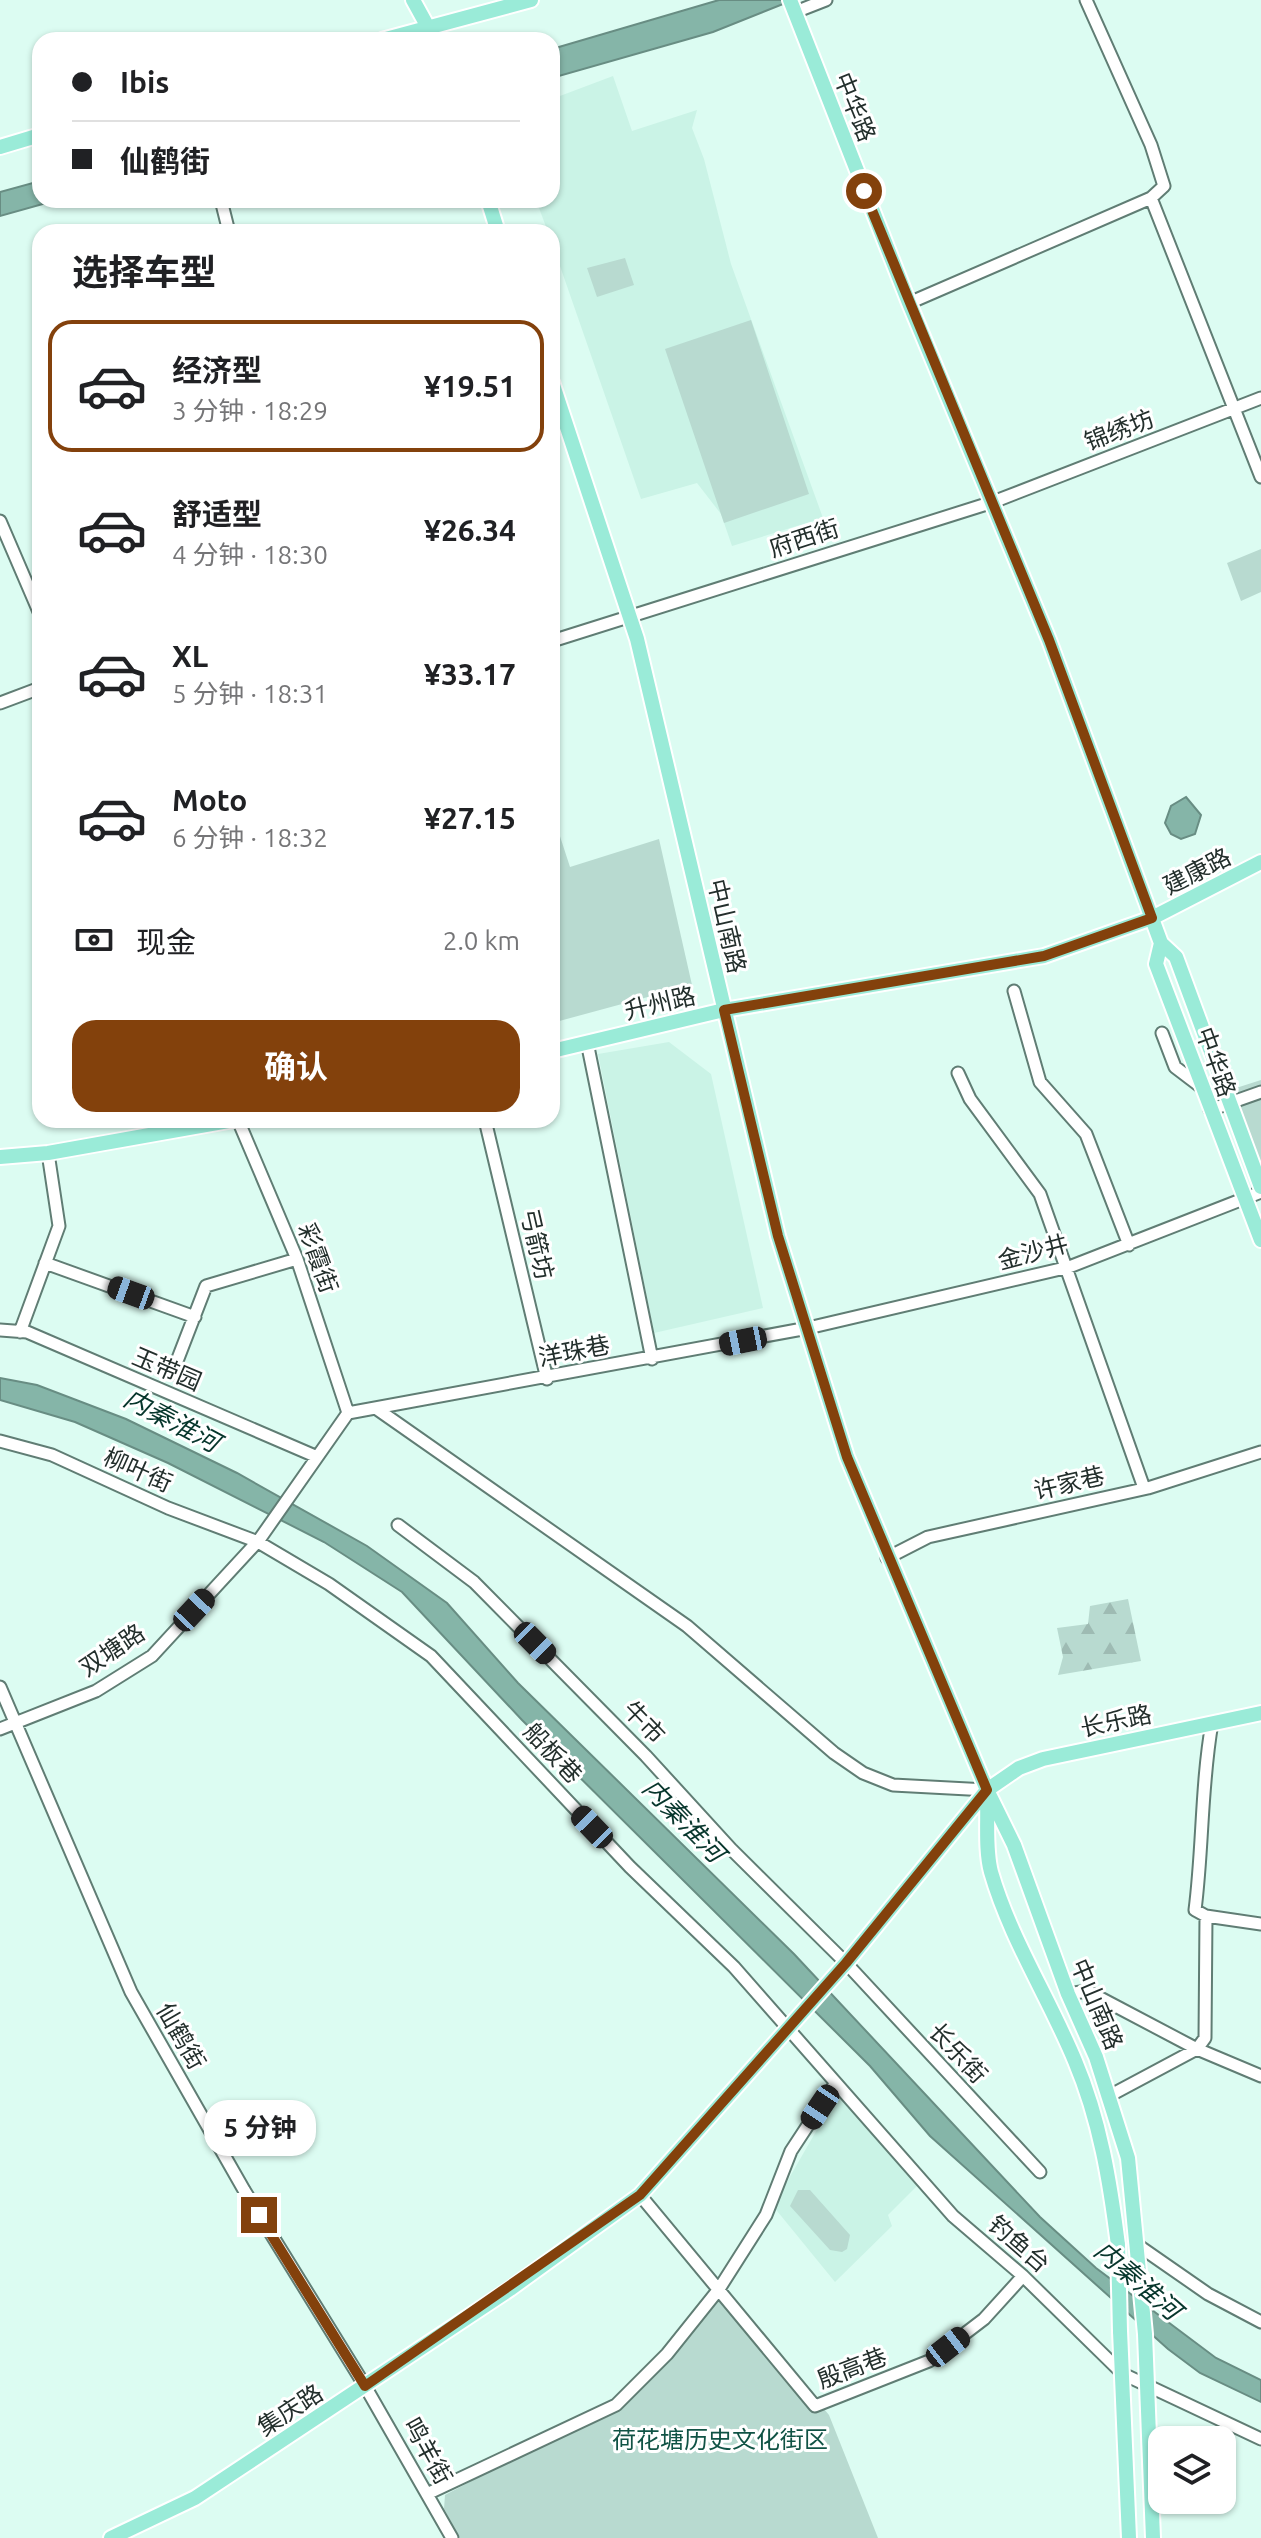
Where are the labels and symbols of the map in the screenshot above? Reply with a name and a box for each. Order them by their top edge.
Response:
street label: 中华路 [829,69,881,145]
route start [846,173,882,209]
street label: 锦绣坊 [1081,404,1157,456]
street label: 府西街 [766,514,842,562]
street label: 建康路 [1159,843,1235,899]
street label: 中山南路 [703,876,751,976]
street label: 升州路 [622,982,698,1024]
street label: 中华路 [1191,1024,1241,1100]
street label: 弓箭坊 [516,1206,558,1282]
street label: 彩霞街 [293,1220,343,1296]
street label: 金沙井 [995,1230,1071,1274]
car [104,1274,158,1312]
car [717,1325,769,1357]
street label: 洋珠巷 [536,1331,612,1371]
street label: 玉带园 [129,1343,205,1395]
water label: 内秦淮河 [119,1383,229,1460]
street label: 柳叶街 [100,1443,176,1497]
street label: 许家巷 [1031,1462,1107,1504]
car [169,1584,219,1636]
car [510,1618,560,1668]
street label: 双塘路 [75,1619,149,1681]
street label: 牛市 [618,1695,670,1749]
street label: 长乐路 [1078,1700,1154,1742]
street label: 船板巷 [519,1717,587,1789]
water label: 内秦淮河 [637,1773,734,1871]
car [567,1801,617,1853]
street label: 中山南路 [1066,1955,1128,2053]
street label: 仙鹤街 [151,1998,211,2074]
street label: 长乐街 [924,2017,992,2089]
car [797,2080,843,2134]
callout: 5 分钟 [203,2099,315,2155]
route end [241,2197,277,2233]
street label: 钓鱼台 [983,2210,1055,2278]
water label: 内秦淮河 [1089,2235,1191,2328]
car [922,2323,974,2371]
street label: 殷高巷 [814,2342,890,2394]
street label: 集庆路 [252,2379,328,2441]
street label: 鸣羊街 [399,2413,457,2489]
park label: 荷花塘历史文化街区 [612,2426,828,2453]

